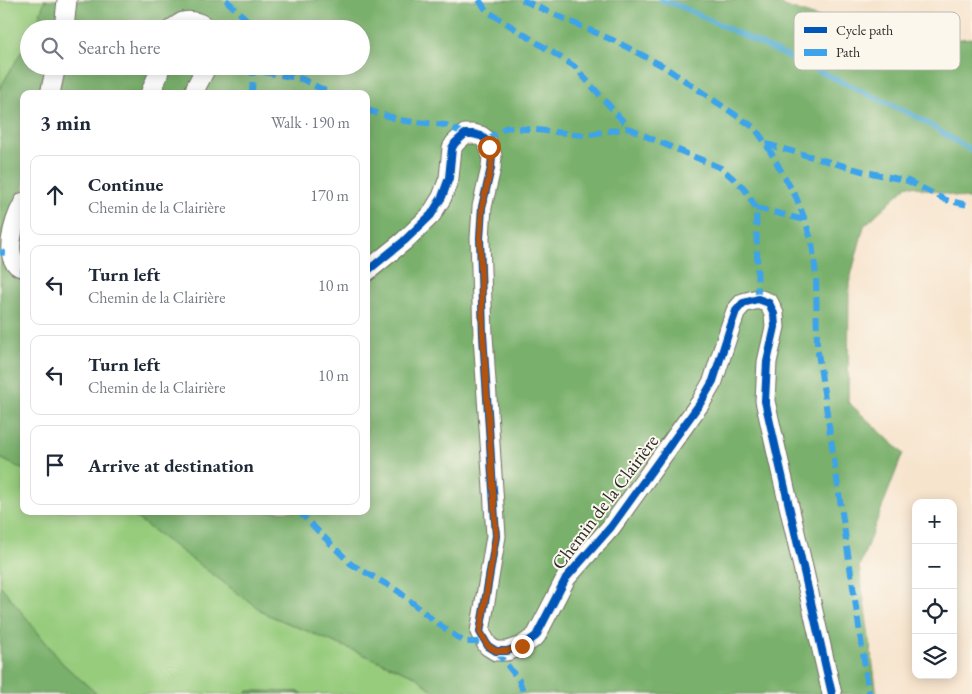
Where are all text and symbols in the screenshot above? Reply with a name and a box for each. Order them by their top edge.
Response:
legend [794,12,960,70]
search box [20,20,370,75]
text: Cycle path [836,21,893,39]
icon: search [38,34,66,62]
text: Search here [78,35,160,60]
text: Path [836,43,860,61]
text: 3 min [40,109,91,136]
text: Walk · 190 m [271,112,350,133]
route start [478,136,501,159]
text: Continue [88,172,163,197]
icon: ahead [41,181,69,209]
text: 170 m [310,185,349,206]
text: Chemin de la Clairière [88,197,225,218]
text: Turn left [88,262,160,287]
icon: left [41,271,69,299]
text: 10 m [318,275,349,296]
text: Chemin de la Clairière [88,287,225,308]
text: Turn left [88,352,160,377]
icon: left [41,361,69,389]
text: 10 m [318,365,349,386]
text: Chemin de la Clairière [88,377,225,398]
street label: Chemin de la Clairière [546,429,664,575]
icon: arrive [41,451,69,479]
text: Arrive at destination [88,453,254,478]
map controls [912,499,957,679]
button: + [912,499,957,544]
button: − [912,544,957,589]
button: locate [912,589,957,634]
button: layers [912,634,957,679]
route end [511,635,534,658]

